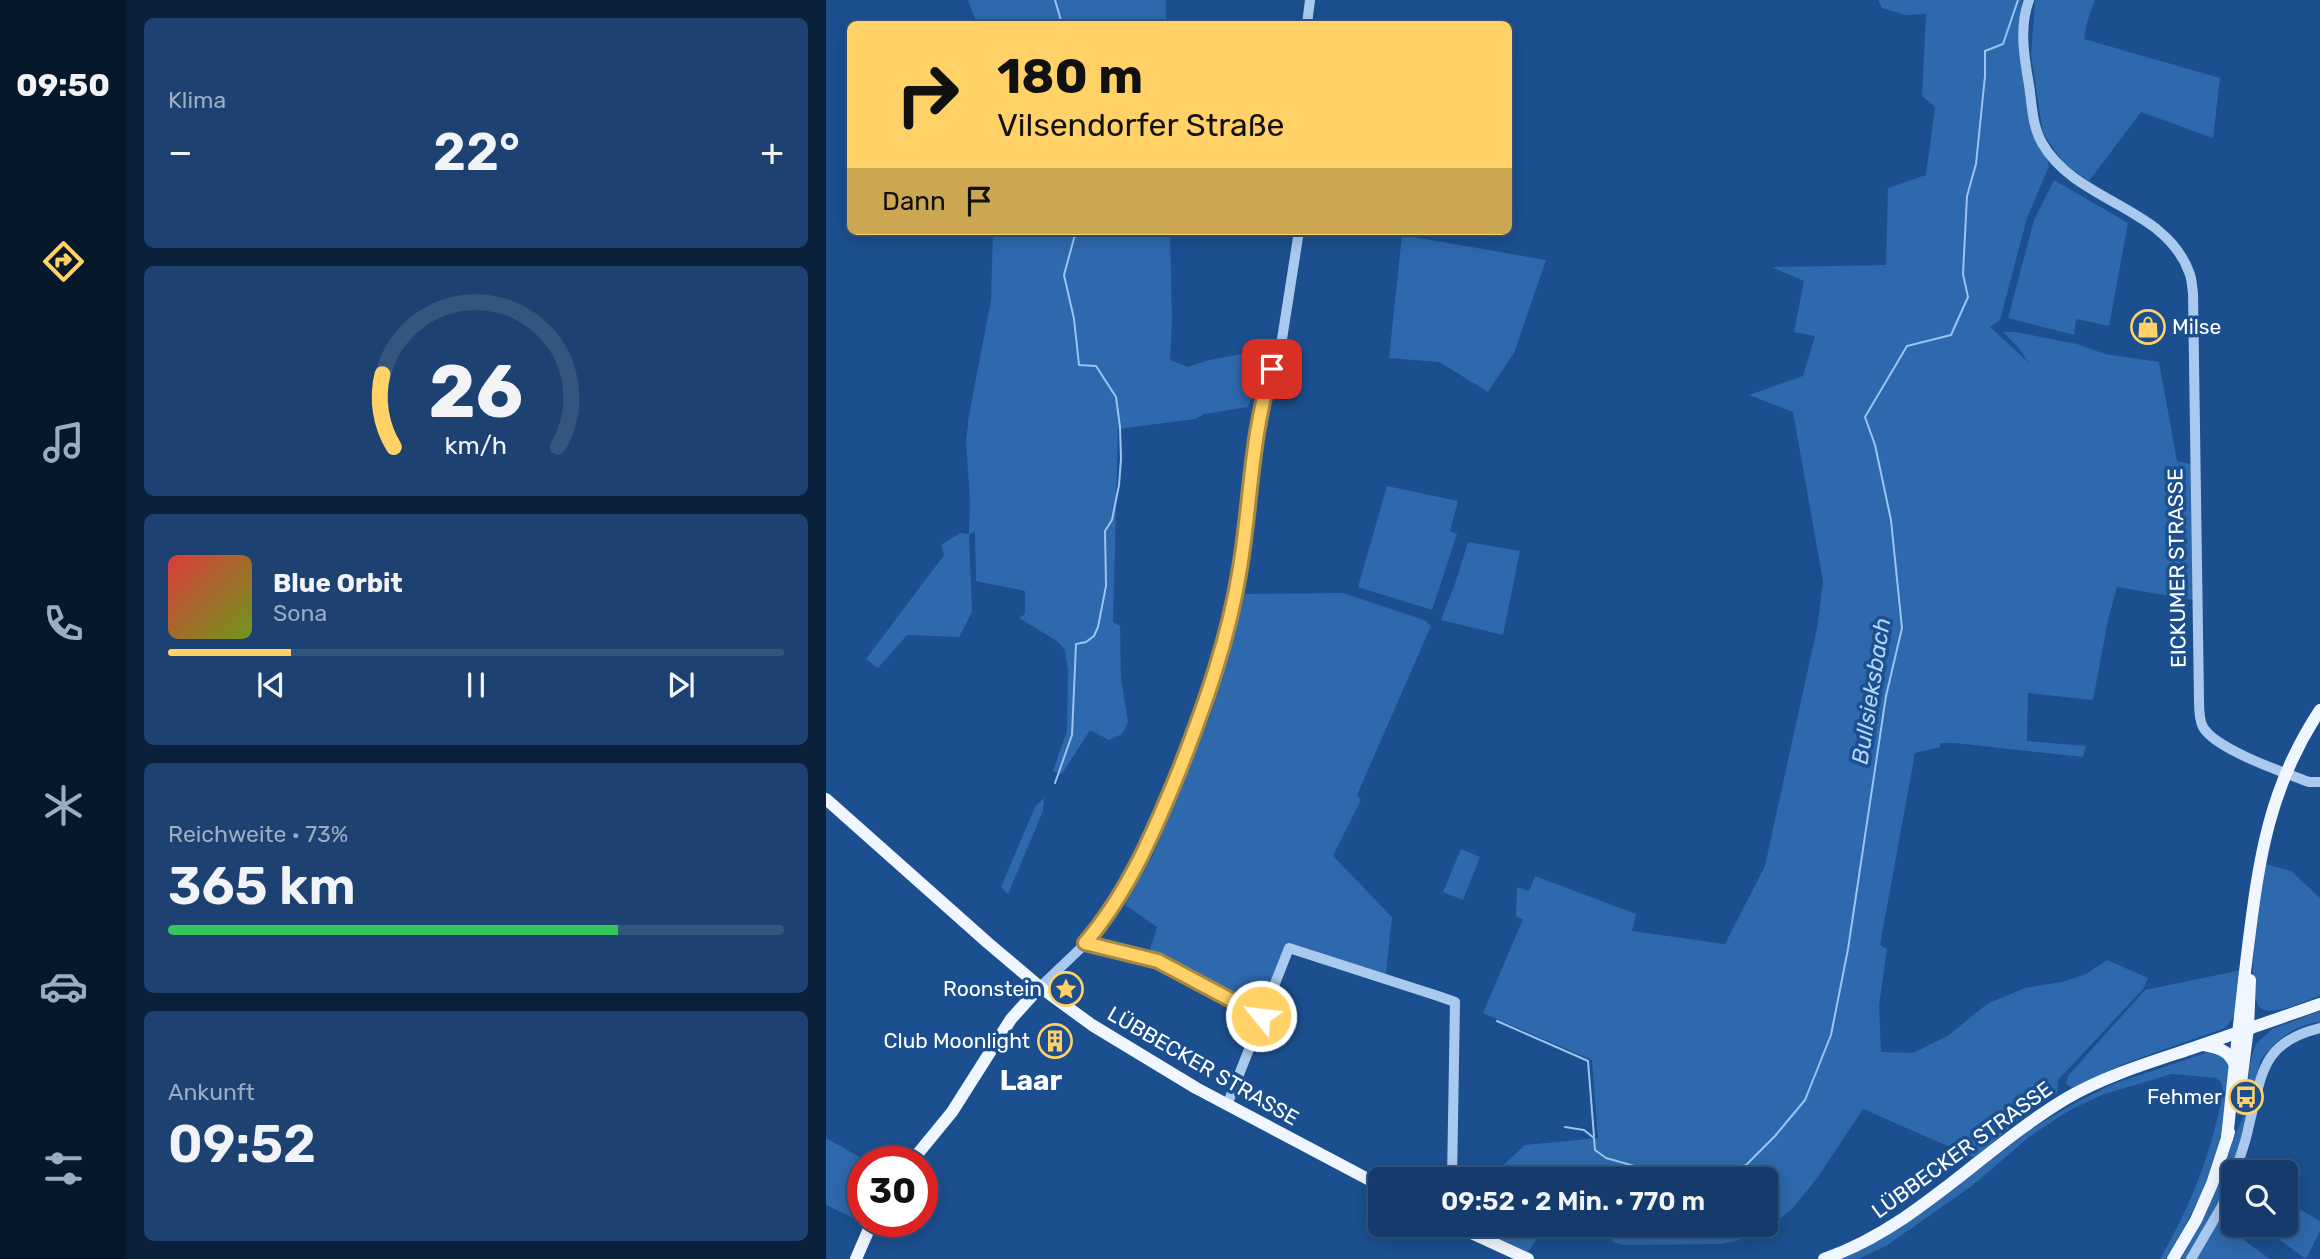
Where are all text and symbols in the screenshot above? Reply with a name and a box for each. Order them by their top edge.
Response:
text: 180 m [997,47,1143,105]
icon: right [882,49,973,140]
text: 09:50 [16,66,110,104]
text: Klima [168,86,226,114]
text: Vilsendorfer Straße [997,106,1285,144]
text: 22° [433,121,520,183]
text: − [168,129,193,175]
text: + [760,129,784,175]
icon: arrive [960,182,998,220]
text: Dann [882,186,946,217]
icon: directions [39,237,88,286]
shop icon: Milse [2129,308,2167,346]
place label: Milse [2172,314,2221,339]
pin [1242,339,1302,399]
text: 26 [429,350,523,436]
icon: arrive [1253,350,1291,388]
icon: music [39,418,88,467]
text: km/h [445,431,507,460]
street label: EICKUMER STRASSE [2162,468,2191,668]
text: Blue Orbit [273,568,403,599]
icon: phone [39,599,88,648]
text: Sona [273,599,327,627]
water label: Bullsieksbach [1846,616,1896,766]
icon: previous [252,666,290,704]
icon: pause [457,666,495,704]
icon: next [662,666,700,704]
icon: climate [39,781,88,830]
text: Reichweite · 73% [168,820,348,848]
text: 365 km [168,855,356,917]
icon: car [39,962,88,1011]
place icon: Roonstein [1047,970,1085,1008]
place label: Roonstein [943,976,1042,1001]
position arrow [1224,979,1298,1053]
street label: LÜBBECKER STRASSE [1103,1001,1303,1131]
building icon: Club Moonlight [1036,1022,1074,1060]
place label: Club Moonlight [884,1028,1030,1053]
district label: Laar [1000,1064,1063,1097]
street label: LÜBBECKER STRASSE [1867,1076,2057,1223]
text: Ankunft [168,1078,255,1106]
bus stop icon: Fehmer [2227,1078,2265,1116]
place label: Fehmer [2147,1084,2222,1109]
text: 09:52 [168,1113,316,1175]
icon: filters [39,1144,88,1193]
speed limit sign: 30 [847,1146,938,1237]
map controls [2221,1160,2298,1237]
button: search [2221,1160,2298,1237]
text: 09:52 · 2 Min. · 770 m [1441,1186,1705,1217]

